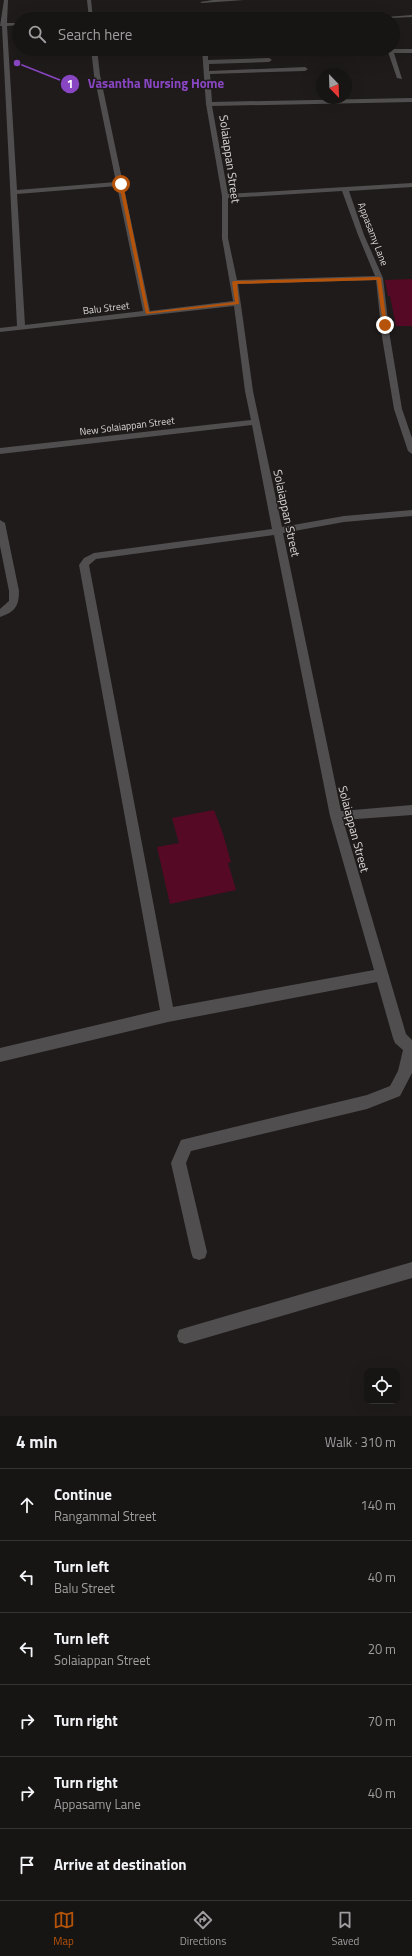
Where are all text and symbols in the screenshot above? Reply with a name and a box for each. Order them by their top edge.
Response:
search box [12,12,400,56]
icon: search [26,23,48,45]
text: Search here [58,23,132,46]
north arrow [316,68,352,104]
callout: Vasantha Nursing Home [60,71,232,96]
text: Vasantha Nursing Home [88,73,224,93]
text: 1 [67,74,73,93]
street label: Solaiappan Street [214,114,246,205]
route start [112,175,130,193]
street label: Appasamy Lane [354,200,392,268]
street label: Balu Street [82,298,131,318]
route end [376,316,394,334]
street label: New Solaiappan Street [79,413,176,439]
street label: Solaiappan Street [268,468,306,559]
street label: Solaiappan Street [333,784,375,875]
map controls [364,1368,400,1404]
button: locate [364,1368,400,1404]
text: 4 min [16,1429,57,1455]
text: Walk · 310 m [325,1432,396,1452]
text: Continue [54,1483,112,1506]
icon: ahead [16,1494,38,1516]
text: 140 m [360,1495,396,1515]
text: Rangammal Street [54,1506,156,1526]
text: Turn left [54,1555,109,1578]
icon: left [16,1566,38,1588]
text: 40 m [368,1567,396,1587]
text: Balu Street [54,1578,115,1598]
text: Turn left [54,1627,109,1650]
icon: left [16,1638,38,1660]
text: 20 m [368,1639,396,1659]
text: Solaiappan Street [54,1650,150,1670]
text: Turn right [54,1709,118,1732]
icon: right [16,1710,38,1732]
text: 70 m [368,1711,396,1731]
text: Turn right [54,1771,118,1794]
icon: right [16,1782,38,1804]
text: 40 m [368,1783,396,1803]
text: Appasamy Lane [54,1794,141,1814]
text: Arrive at destination [54,1853,187,1876]
icon: arrive [16,1854,38,1876]
tab: Map [53,1909,75,1949]
tab: Directions [180,1909,226,1949]
tab: Saved [331,1909,359,1949]

